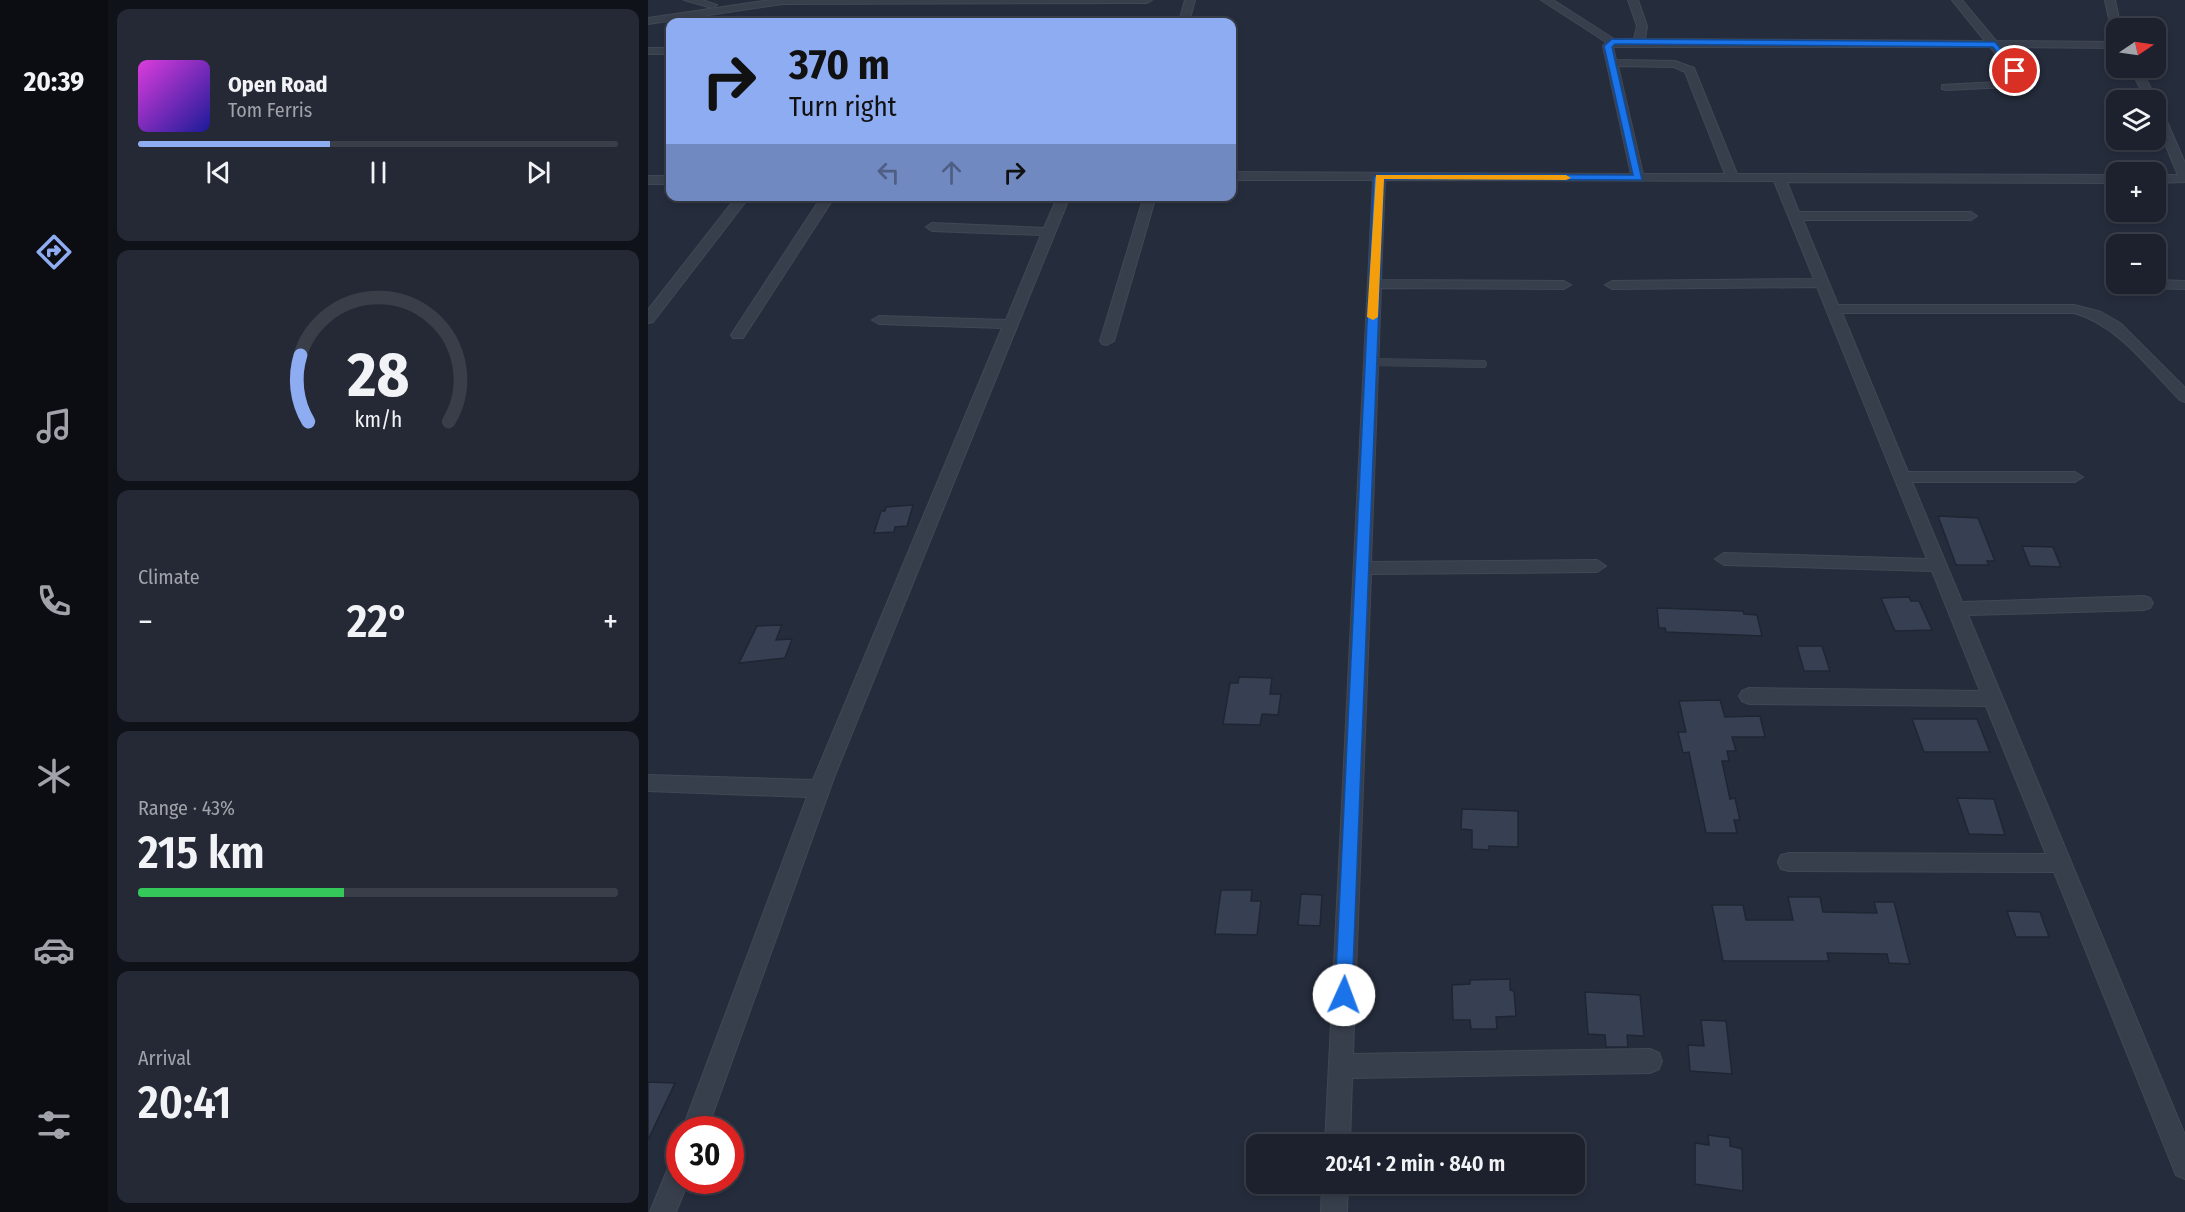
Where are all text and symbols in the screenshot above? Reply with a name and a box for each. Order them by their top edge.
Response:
north arrow [2106,18,2166,78]
map controls [2106,18,2166,294]
text: 370 m [789,40,890,90]
icon: right [690,42,768,120]
pin [1989,45,2040,96]
icon: arrive [1998,54,2031,87]
text: 20:39 [24,66,84,98]
text: Open Road [228,71,328,98]
button: layers [2106,90,2166,150]
text: Turn right [789,91,897,123]
text: Tom Ferris [228,98,312,122]
icon: previous [202,156,235,189]
icon: pause [362,156,395,189]
icon: next [522,156,555,189]
icon: left [872,156,905,189]
icon: ahead [935,156,968,189]
icon: right [998,156,1031,189]
button: + [2106,162,2166,222]
icon: directions [33,231,75,273]
button: − [2106,234,2166,294]
text: 28 [346,339,409,414]
icon: music [33,405,75,447]
text: km/h [354,408,402,434]
text: Climate [138,565,200,589]
icon: phone [33,580,75,622]
text: 22° [347,595,409,649]
text: − [138,602,153,642]
text: + [603,602,618,642]
icon: climate [33,755,75,797]
text: Range · 43% [138,796,235,820]
text: 215 km [138,826,265,880]
icon: car [33,929,75,971]
position arrow [1312,963,1376,1027]
text: Arrival [138,1046,191,1070]
text: 20:41 [138,1076,232,1130]
icon: filters [33,1104,75,1146]
speed limit sign: 30 [666,1116,744,1194]
text: 20:41 · 2 min · 840 m [1326,1150,1505,1177]

